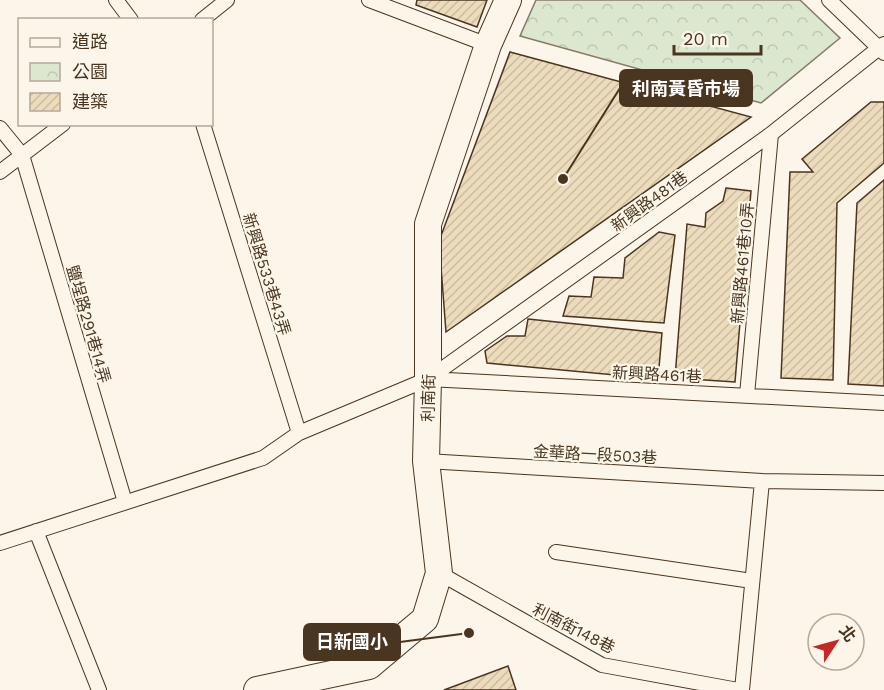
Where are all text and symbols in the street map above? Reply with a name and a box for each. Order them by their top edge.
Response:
legend [18,18,213,126]
scale bar [674,18,761,56]
text: 20 m [683,28,728,49]
text: 道路 [72,31,108,52]
text: 公園 [72,61,108,82]
callout: 利南黃昏市場 [620,70,752,106]
text: 利南黃昏市場 [632,78,740,99]
text: 建築 [72,91,108,112]
street label: 新興路481巷 [607,167,691,236]
street label: 新興路461巷10弄 [728,201,757,325]
street label: 新興路533巷43弄 [239,211,294,338]
street label: 鹽埕路291巷14弄 [63,263,114,385]
street label: 新興路461巷 [612,363,702,386]
street label: 利南街 [419,374,438,422]
street label: 金華路一段503巷 [532,442,658,467]
street label: 利南街148巷 [529,600,618,657]
north arrow [806,612,866,672]
text: 北 [835,621,860,646]
callout: 日新國小 [304,624,400,660]
text: 日新國小 [316,631,388,652]

